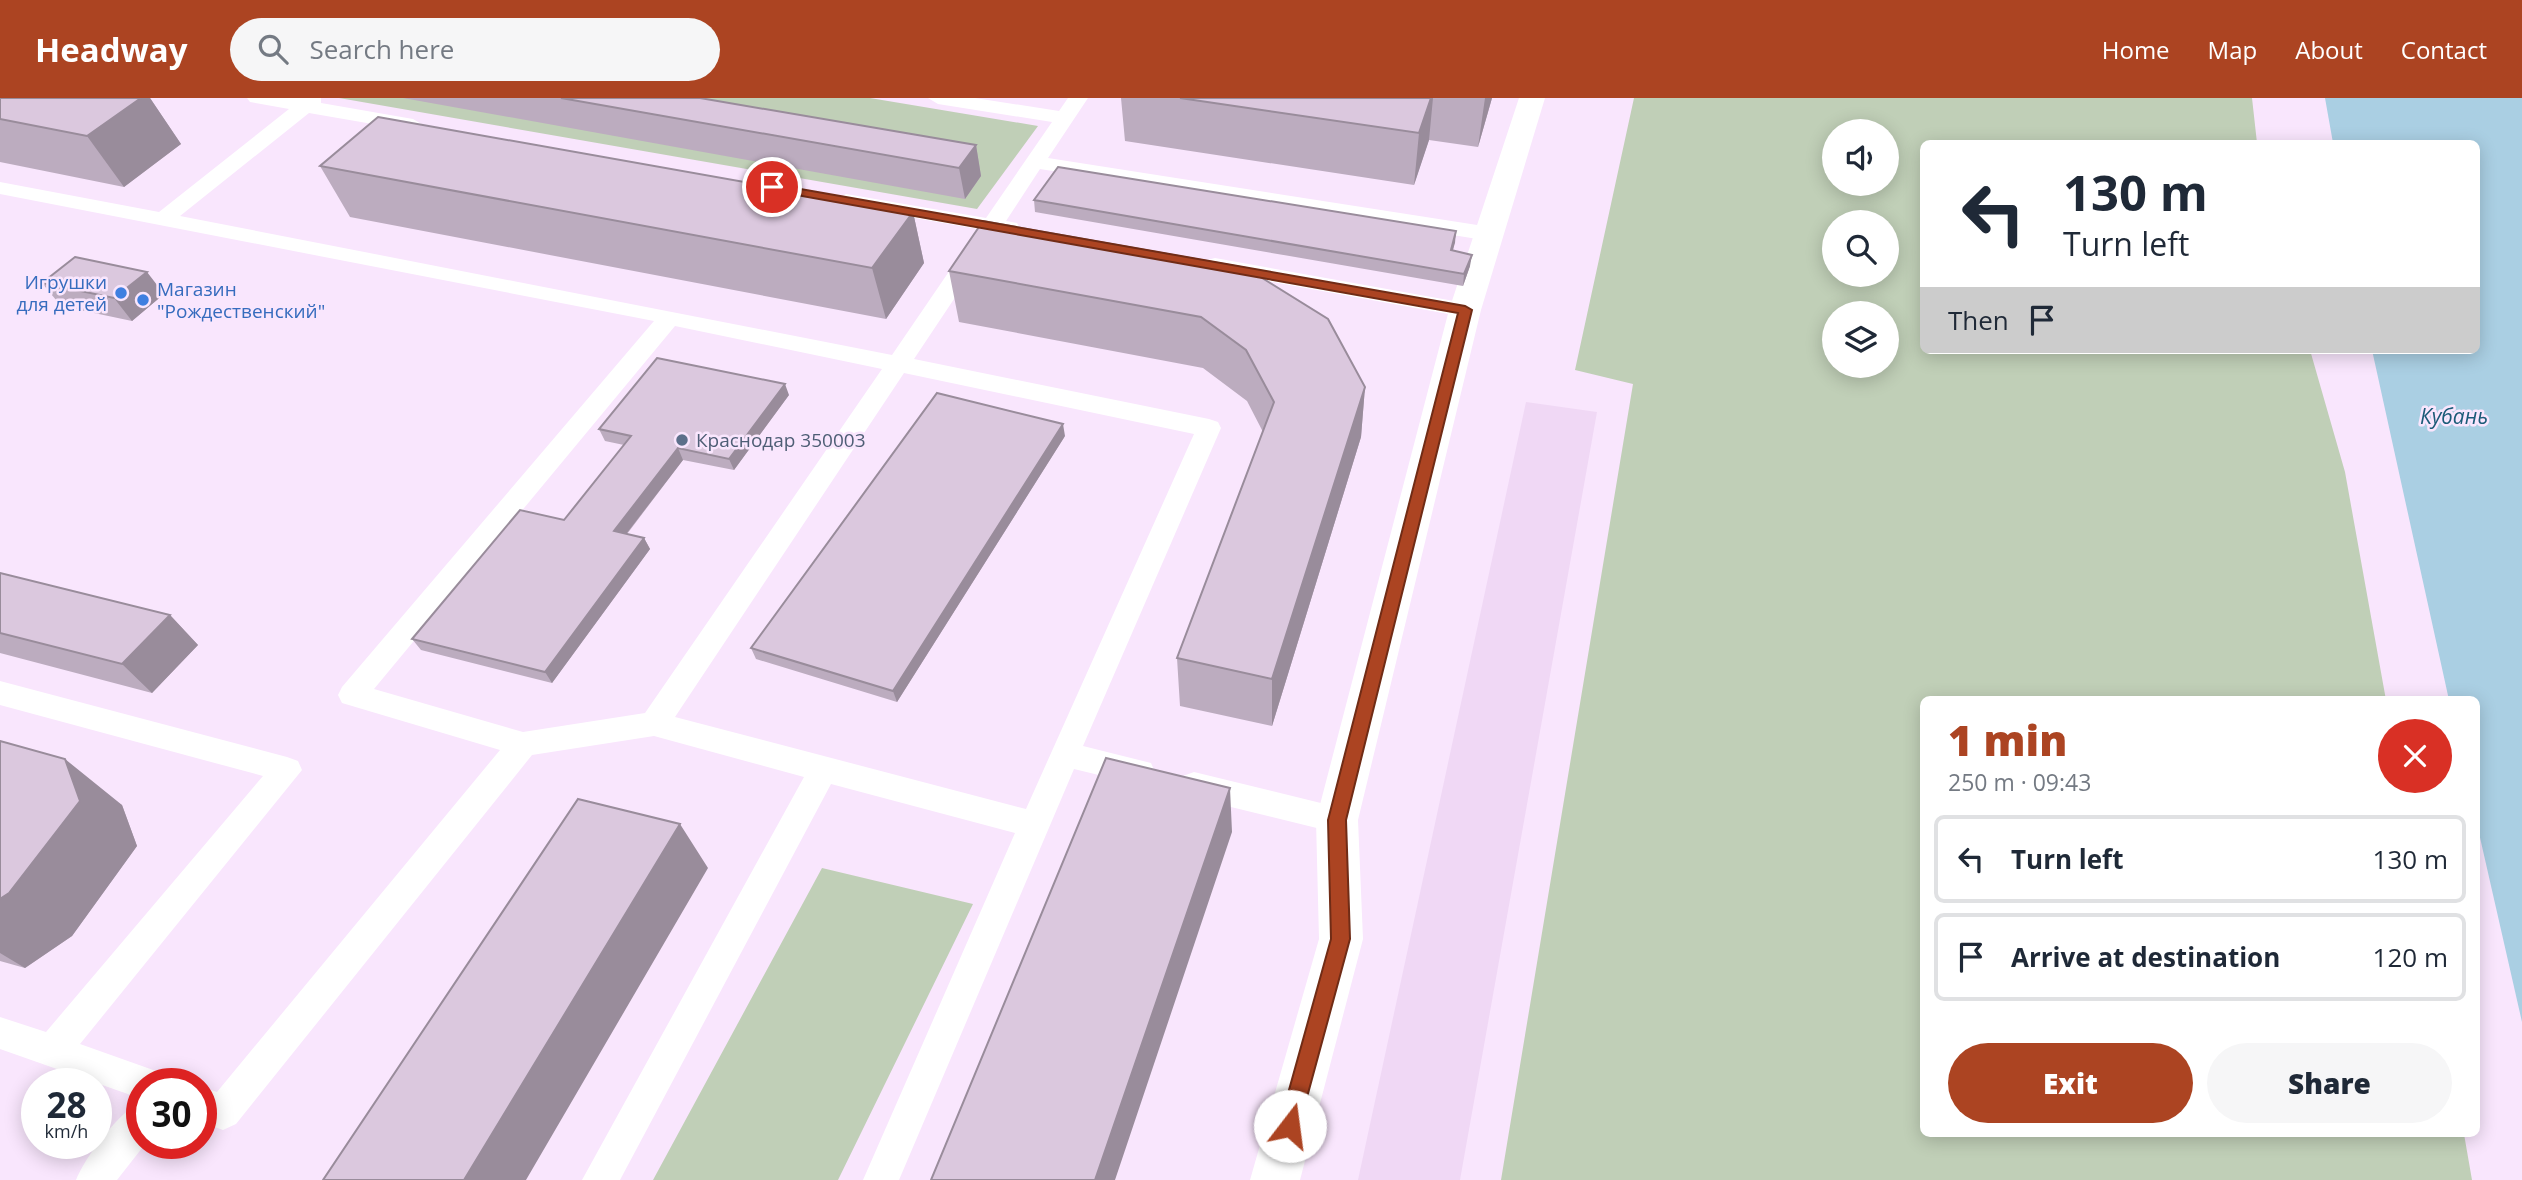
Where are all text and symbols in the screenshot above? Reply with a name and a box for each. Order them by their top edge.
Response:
search box [230,18,720,81]
text: Headway [35,27,188,72]
icon: search [254,30,292,68]
text: Search here [310,31,454,67]
text: Home [2102,33,2170,66]
text: Map [2208,33,2257,66]
text: About [2295,33,2363,66]
text: Contact [2401,33,2487,66]
map controls [1822,119,1899,378]
button: sound [1822,119,1899,196]
pin [742,157,802,217]
text: 130 m [2063,159,2208,225]
icon: arrive [753,168,791,206]
icon: left [1948,168,2039,259]
button: search [1822,210,1899,287]
text: Turn left [2063,222,2189,265]
place label: Игрушки для детей [16,269,107,317]
place label: Магазин "Рождественский" [157,276,325,324]
marker: Игрушки для детей [113,285,129,301]
marker: Магазин "Рождественский" [135,292,151,308]
button: layers [1822,301,1899,378]
icon: arrive [2023,301,2061,339]
text: Then [1948,302,2009,338]
water label: Кубань [2420,402,2488,430]
place label: Краснодар 350003 [696,427,866,453]
marker: Краснодар 350003 [674,432,690,448]
text: 1 min [1948,711,2067,768]
button: close [2378,719,2452,793]
text: 250 m · 09:43 [1948,766,2091,798]
icon: left [1952,840,1990,878]
text: Turn left [2011,841,2123,877]
text: 130 m [2373,841,2448,877]
icon: arrive [1952,938,1990,976]
text: Arrive at destination [2011,939,2280,975]
text: 120 m [2373,939,2448,975]
button: Exit [1948,1043,2193,1123]
button: Share [2207,1043,2452,1123]
speed limit sign: 30 [126,1068,217,1159]
text: 28 [46,1081,87,1128]
position arrow [1253,1089,1327,1163]
text: km/h [45,1119,88,1143]

